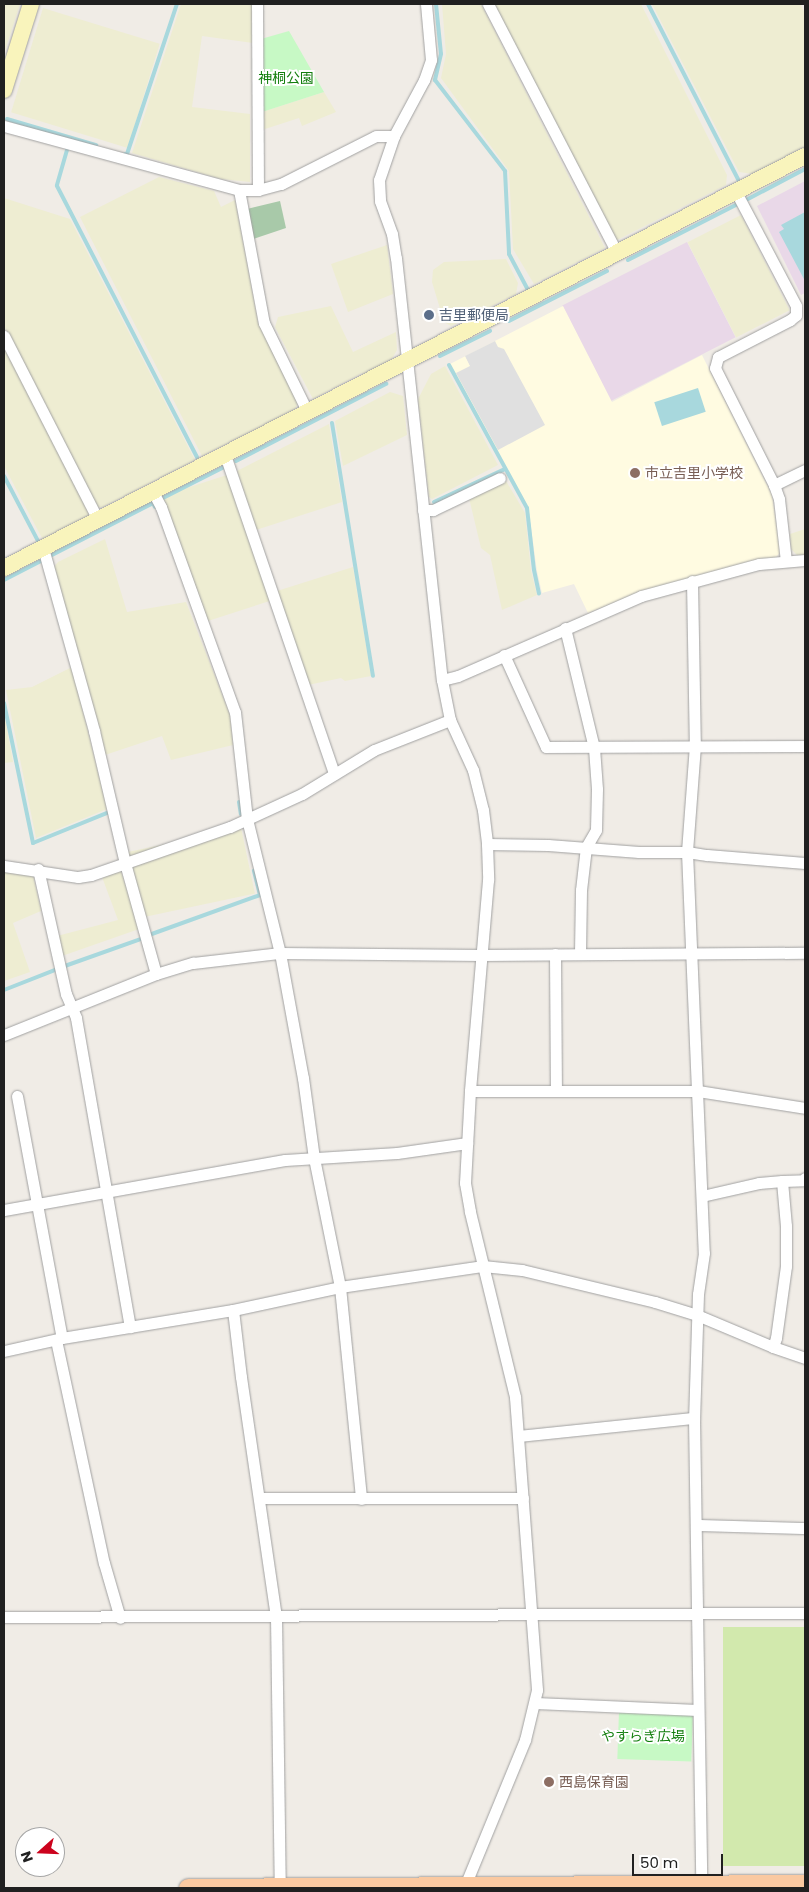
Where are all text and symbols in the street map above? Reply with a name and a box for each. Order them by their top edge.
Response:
park label: 神桐公園 [258,70,314,86]
place label: 吉里郵便局 [439,307,509,323]
marker: 吉里郵便局 [423,309,435,321]
place label: 市立吉里小学校 [645,465,743,481]
marker: 市立吉里小学校 [629,467,641,479]
park label: やすらぎ広場 [601,1728,685,1744]
place label: 西島保育園 [559,1774,629,1790]
marker: 西島保育園 [543,1776,555,1788]
north arrow [15,1827,65,1877]
scale bar [634,1844,725,1876]
text: N [16,1848,38,1865]
text: 50 m [640,1852,678,1873]

